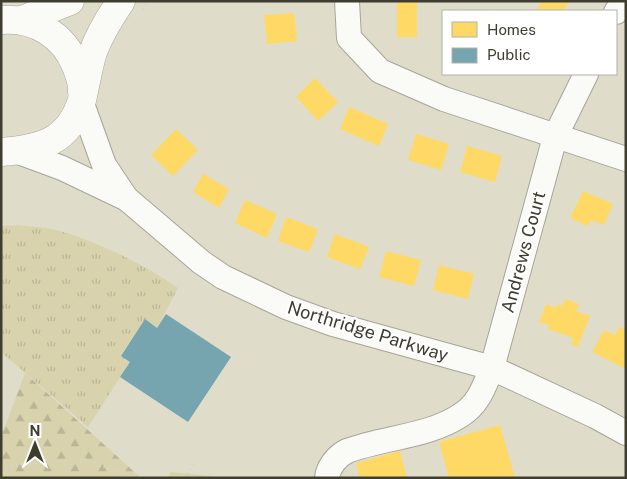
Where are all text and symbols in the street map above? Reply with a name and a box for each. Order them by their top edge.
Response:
legend [442,10,617,75]
text: Homes [487,21,536,38]
text: Public [487,46,531,63]
street label: Andrews Court [497,189,549,315]
street label: Northridge Parkway [285,297,451,366]
north arrow [10,419,60,469]
text: N [30,423,40,439]

